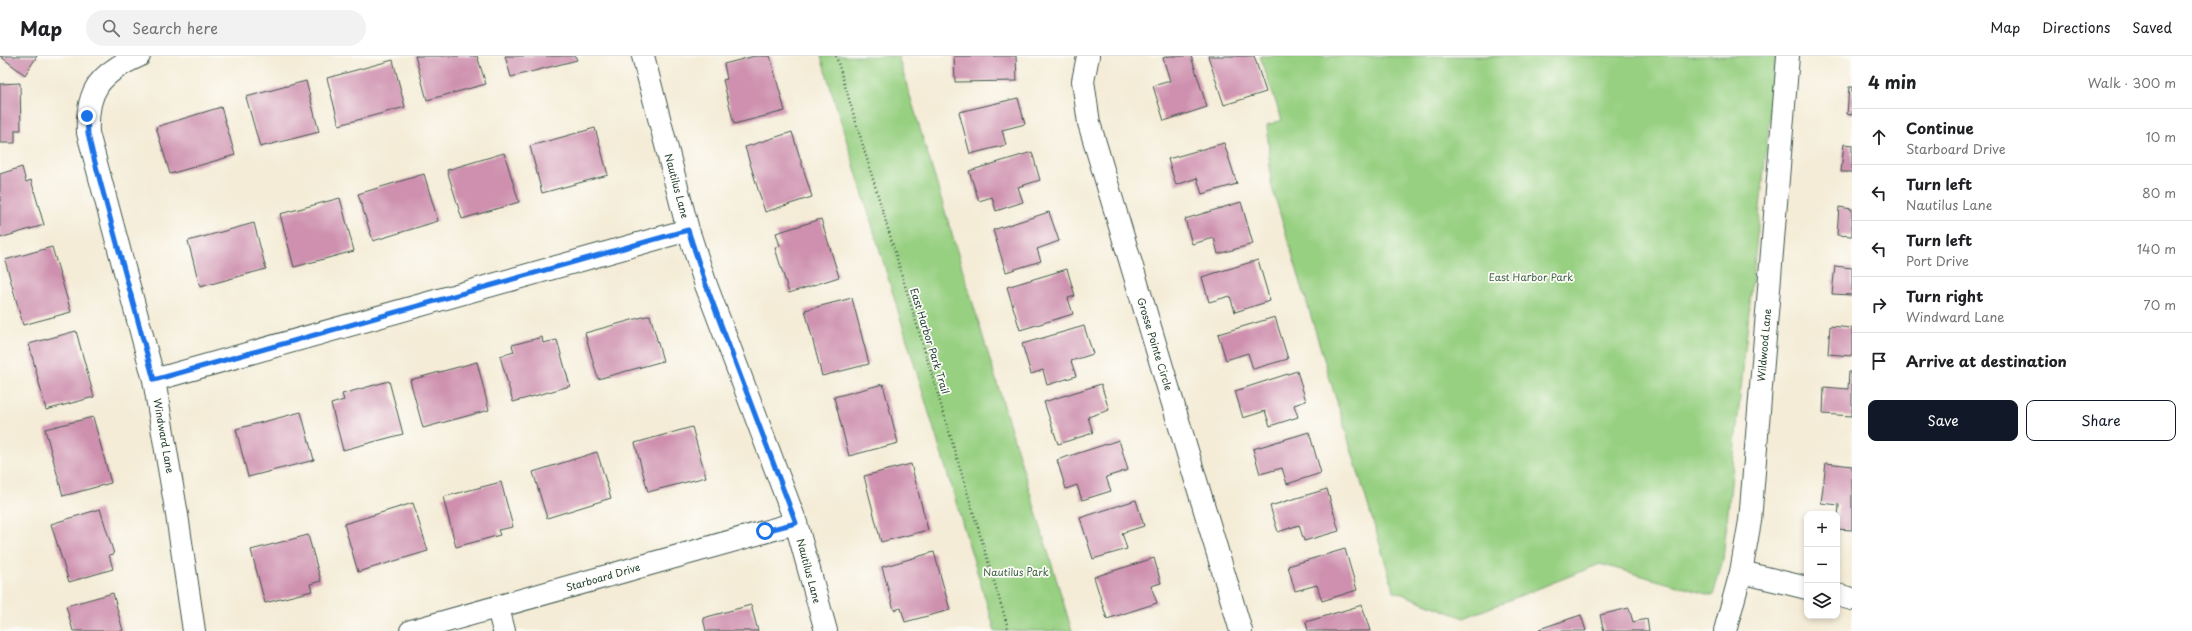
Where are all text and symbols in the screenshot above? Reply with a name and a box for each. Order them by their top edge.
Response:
search box [86,10,366,46]
text: Map [20,14,62,42]
text: Search here [132,16,218,39]
icon: search [100,17,122,39]
text: Map [1990,17,2020,38]
text: Directions [2042,17,2110,38]
text: Saved [2132,17,2172,38]
text: 4 min [1868,69,1916,95]
text: Walk · 300 m [2088,73,2176,92]
route end [78,107,96,125]
text: Continue [1906,116,1974,139]
icon: ahead [1868,126,1890,148]
text: 10 m [2146,127,2176,146]
text: Starboard Drive [1906,139,2006,158]
street label: Nautilus Lane [662,152,693,220]
text: Turn left [1906,172,1972,195]
icon: left [1868,182,1890,204]
text: 80 m [2142,183,2176,202]
text: Nautilus Lane [1906,195,1992,214]
text: Turn left [1906,228,1972,251]
icon: left [1868,238,1890,260]
text: 140 m [2137,239,2176,258]
text: Port Drive [1906,251,1969,270]
park label: East Harbor Park [1489,269,1573,284]
text: Turn right [1906,284,1983,307]
street label: East Harbor Park Trail [907,286,954,396]
icon: right [1868,294,1890,316]
text: 70 m [2143,295,2176,314]
street label: Grosse Pointe Circle [1134,296,1177,392]
text: Windward Lane [1906,307,2005,326]
street label: Wildwood Lane [1753,308,1774,382]
text: Arrive at destination [1906,349,2067,372]
icon: arrive [1868,350,1890,372]
street label: Windward Lane [151,397,179,475]
button: Save [1868,400,2018,441]
button: Share [2026,400,2176,441]
map controls [1804,511,1840,619]
button: + [1804,511,1840,547]
route start [756,522,774,540]
street label: Nautilus Lane [794,537,825,605]
button: − [1804,547,1840,583]
street label: Starboard Drive [564,559,642,594]
park label: Nautilus Park [983,564,1049,579]
button: layers [1804,583,1840,619]

